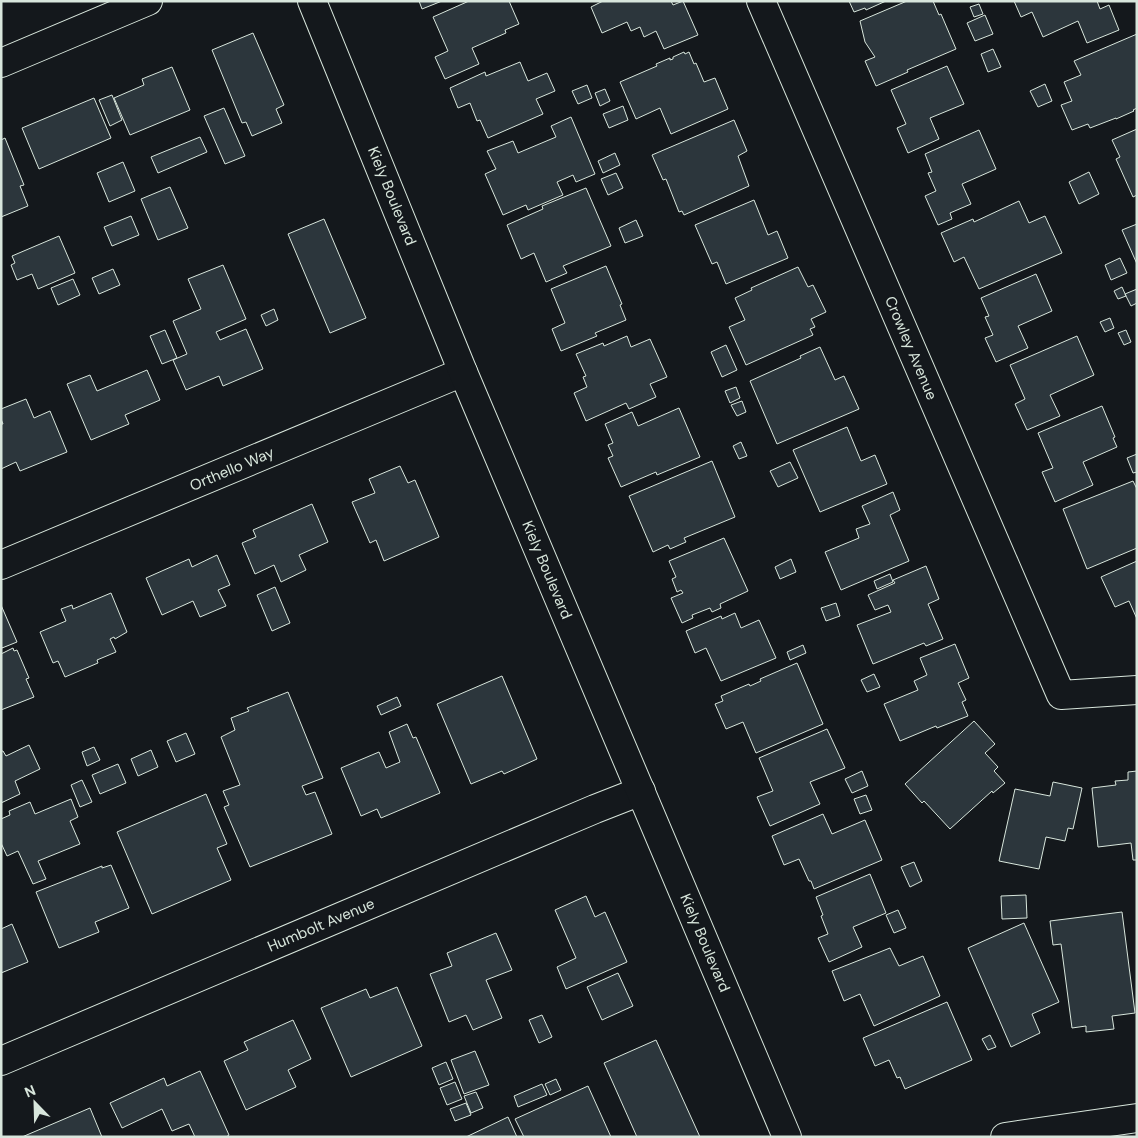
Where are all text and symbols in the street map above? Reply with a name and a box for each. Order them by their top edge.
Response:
street label: Kiely Boulevard [363,144,421,248]
street label: Crowley Avenue [880,293,942,403]
street label: Orthello Way [187,442,278,496]
street label: Kiely Boulevard [517,518,577,622]
street label: Kiely Boulevard [675,891,735,995]
street label: Humbolt Avenue [264,893,378,957]
north arrow [10,1078,60,1128]
text: N [22,1081,38,1101]

